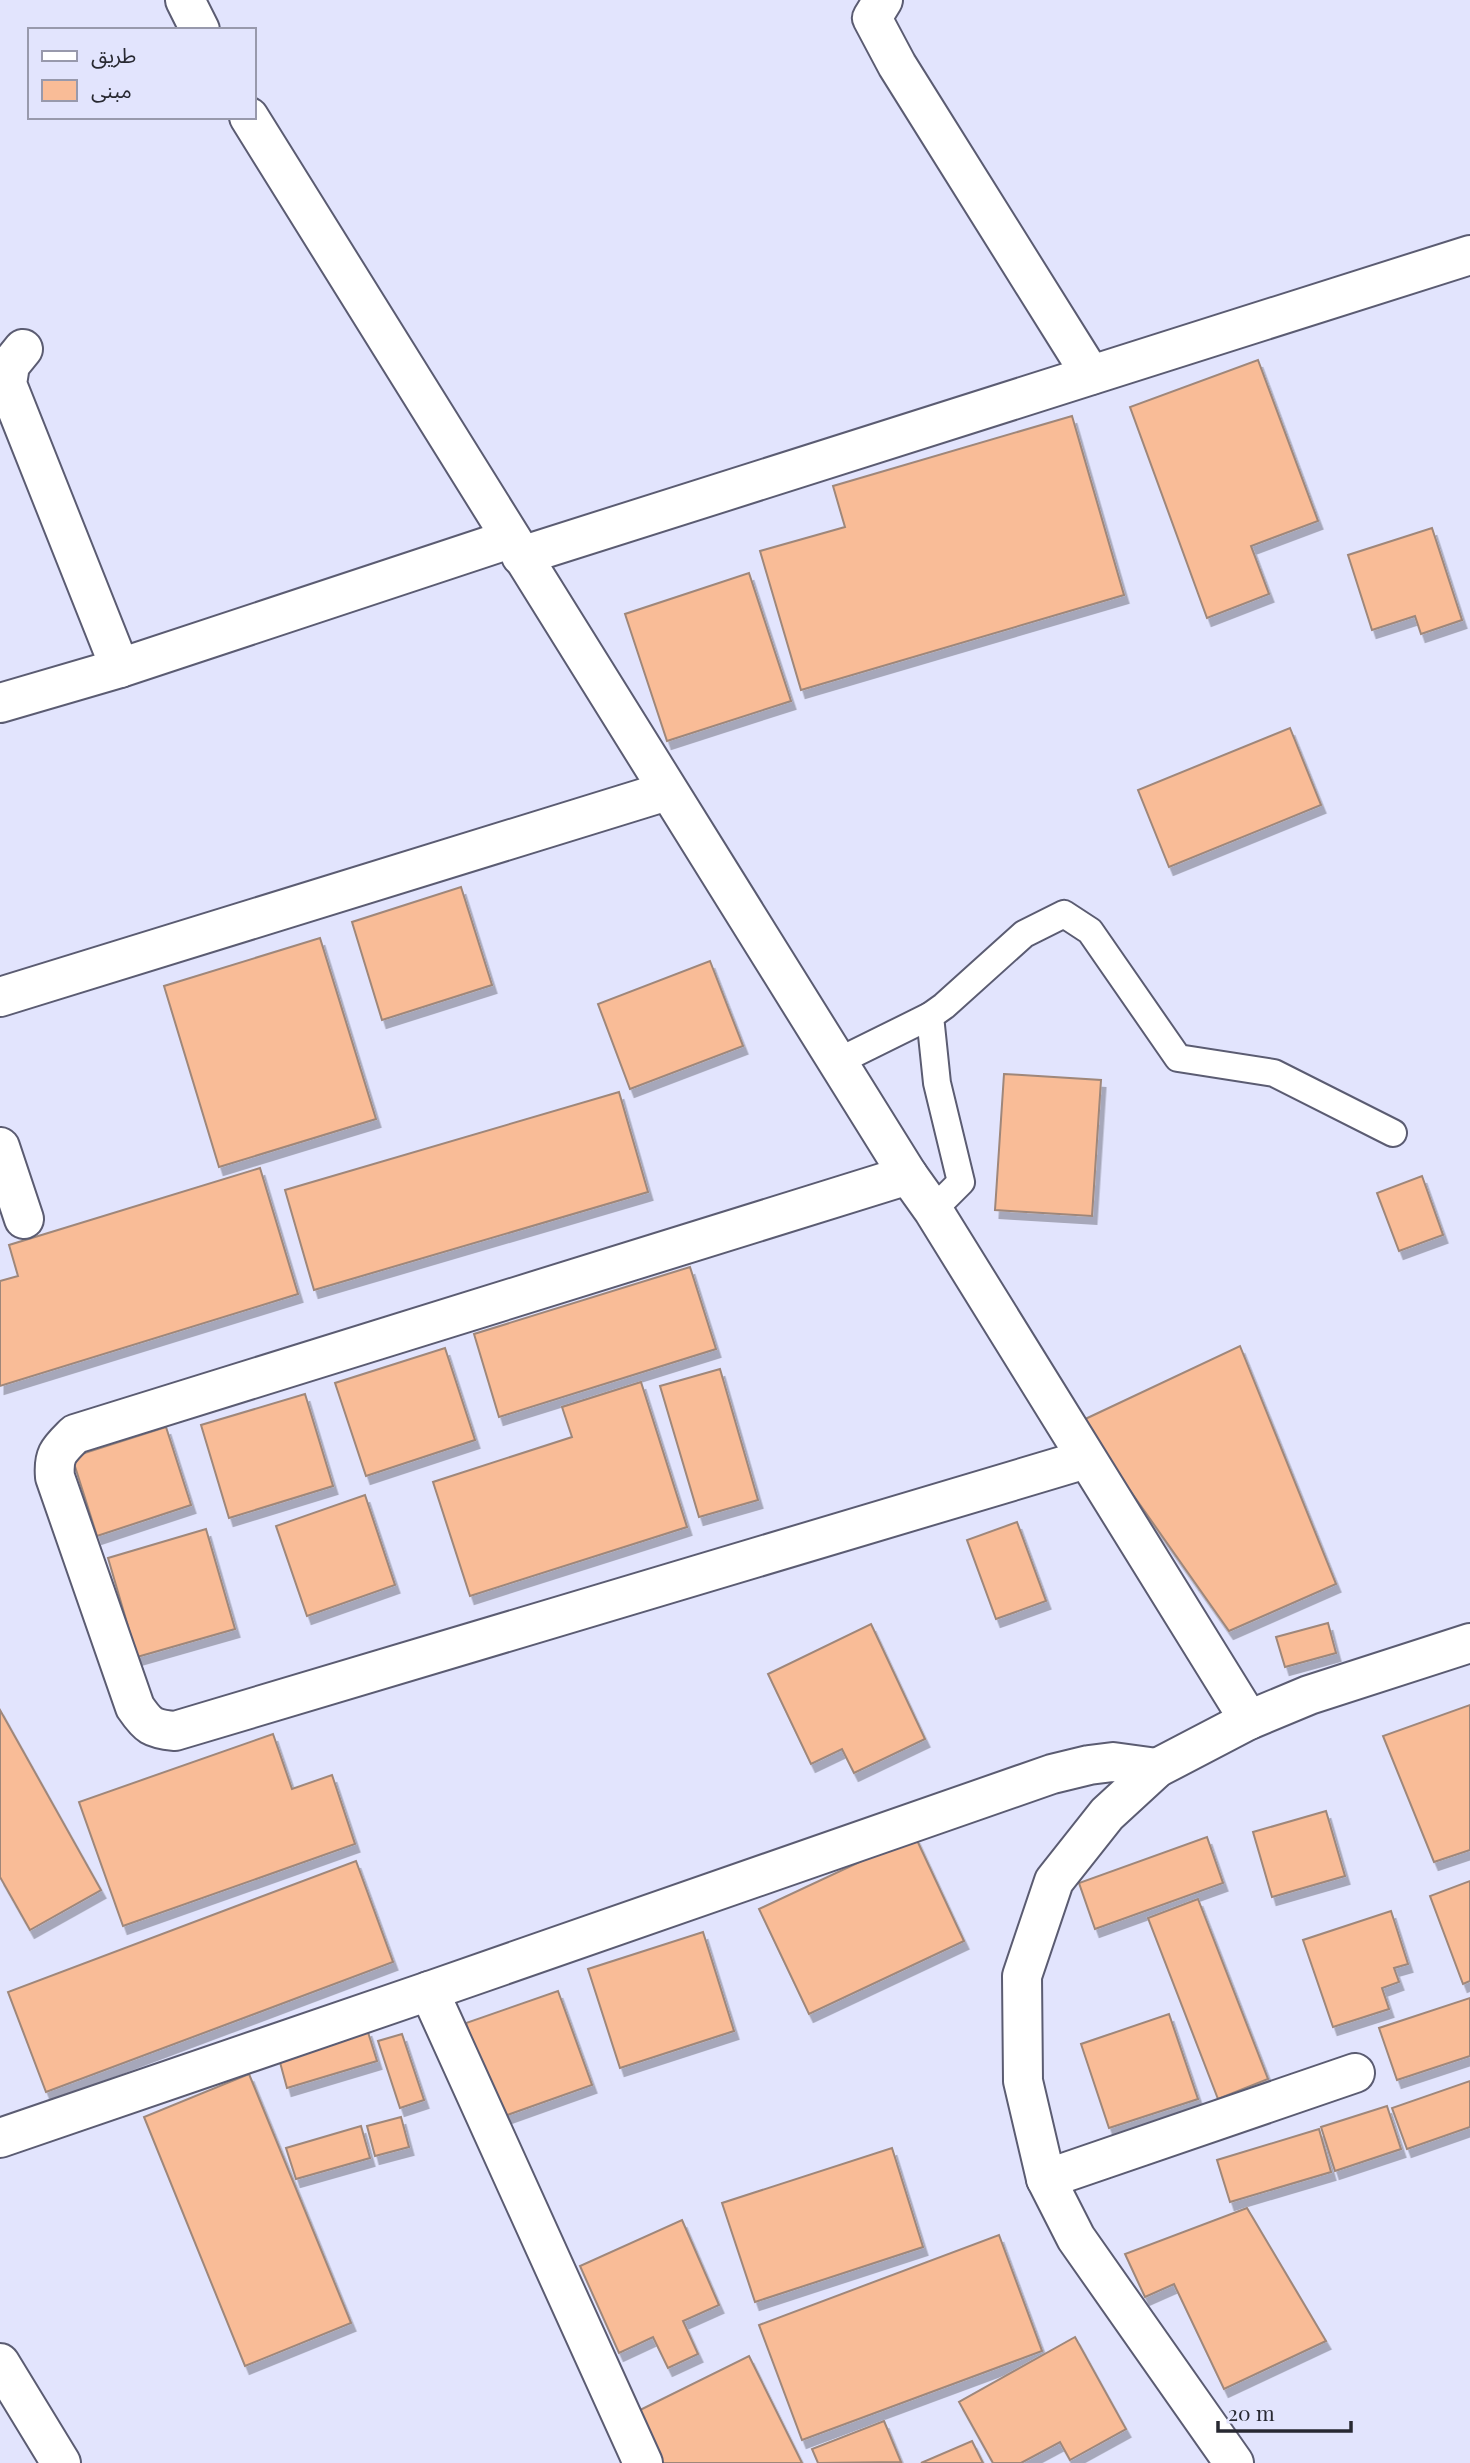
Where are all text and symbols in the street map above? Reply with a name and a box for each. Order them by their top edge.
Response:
legend [28,28,256,119]
text: طريق [91,40,136,69]
text: مبنى [91,75,132,103]
scale bar [1218,2390,1351,2434]
text: 20 m [1228,2398,1275,2426]

